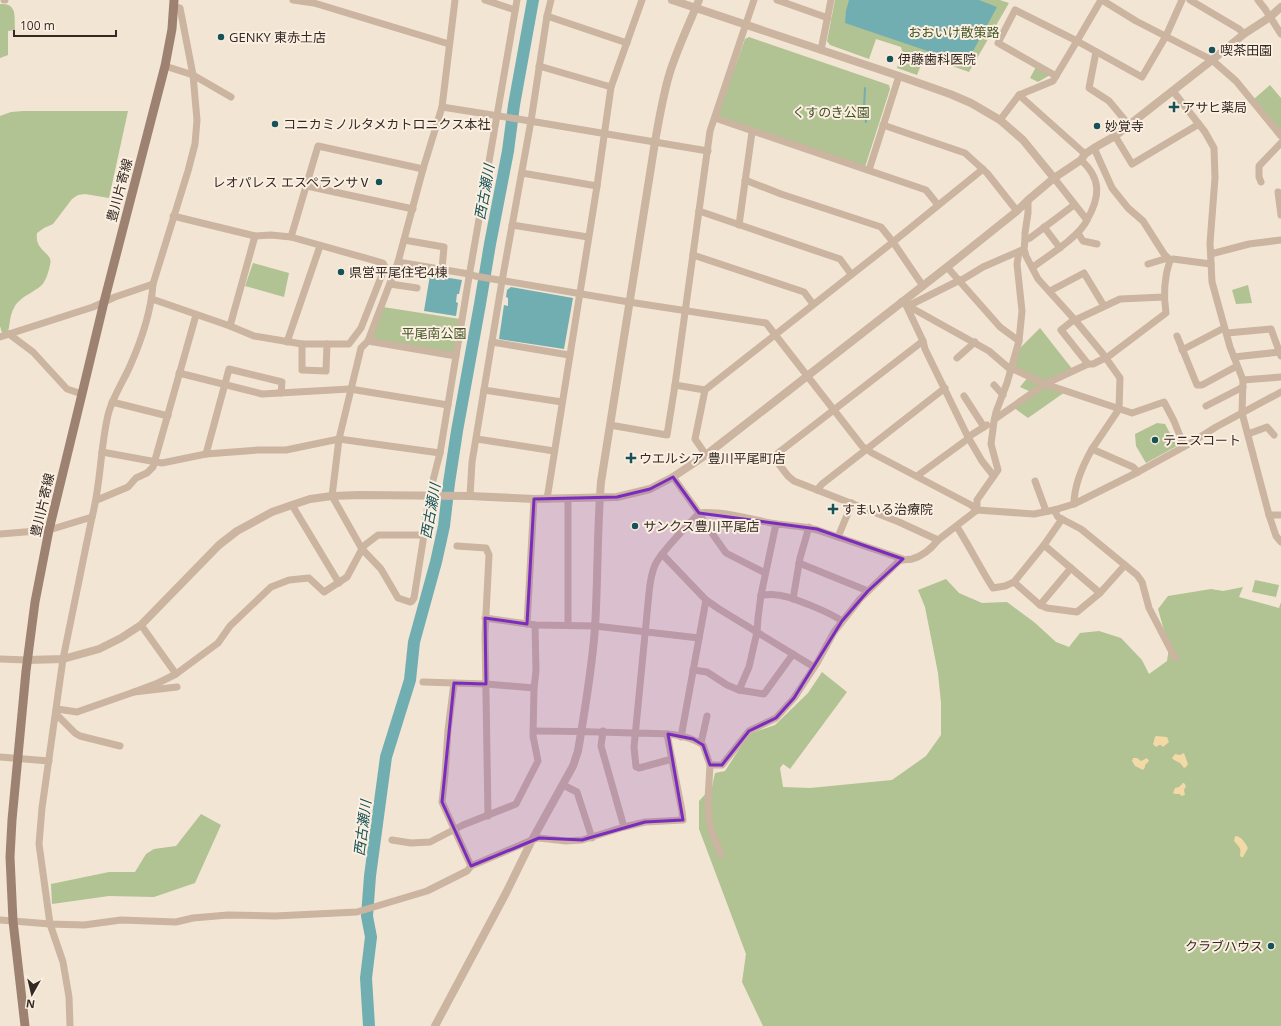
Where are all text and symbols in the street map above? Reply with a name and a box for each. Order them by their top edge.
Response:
scale bar [14,12,116,38]
text: 100 m [20,17,55,34]
park label: おおいけ散策路 [908,23,1000,41]
place label: GENKY 東赤土店 [229,28,326,46]
marker: GENKY 東赤土店 [216,32,226,42]
place label: 喫茶田園 [1220,41,1272,59]
marker: 喫茶田園 [1207,45,1217,55]
place label: 伊藤歯科医院 [898,50,976,68]
marker: 伊藤歯科医院 [885,54,895,64]
place label: アサヒ薬局 [1182,98,1247,116]
marker: アサヒ薬局 [1169,102,1179,112]
park label: くすのき公園 [792,103,870,121]
place label: コニカミノルタメカトロニクス本社 [283,115,490,133]
place label: 妙覚寺 [1105,117,1144,135]
marker: コニカミノルタメカトロニクス本社 [270,119,280,129]
marker: 妙覚寺 [1092,121,1102,131]
street label: 豊川片寄線 [102,156,136,224]
water label: 西古瀬川 [470,161,499,221]
place label: レオパレス エスペランサⅤ [213,173,371,191]
marker: レオパレス エスペランサⅤ [374,177,384,187]
place label: 県営平尾住宅4棟 [349,263,447,281]
marker: 県営平尾住宅4棟 [336,267,346,277]
park label: 平尾南公園 [401,324,467,342]
place label: テニスコート [1163,431,1241,449]
marker: テニスコート [1150,435,1160,445]
place label: ウエルシア 豊川平尾町店 [639,449,785,467]
marker: ウエルシア 豊川平尾町店 [626,453,636,463]
street label: 豊川片寄線 [26,471,58,539]
water label: 西古瀬川 [416,480,445,540]
place label: すまいる治療院 [842,500,933,518]
marker: すまいる治療院 [827,503,839,515]
place label: サンクス豊川平尾店 [643,517,760,535]
marker: サンクス豊川平尾店 [630,521,640,531]
water label: 西古瀬川 [349,797,375,857]
place label: クラブハウス [1185,937,1263,955]
marker: クラブハウス [1266,941,1276,951]
north arrow [12,974,52,1014]
text: N [25,996,36,1012]

